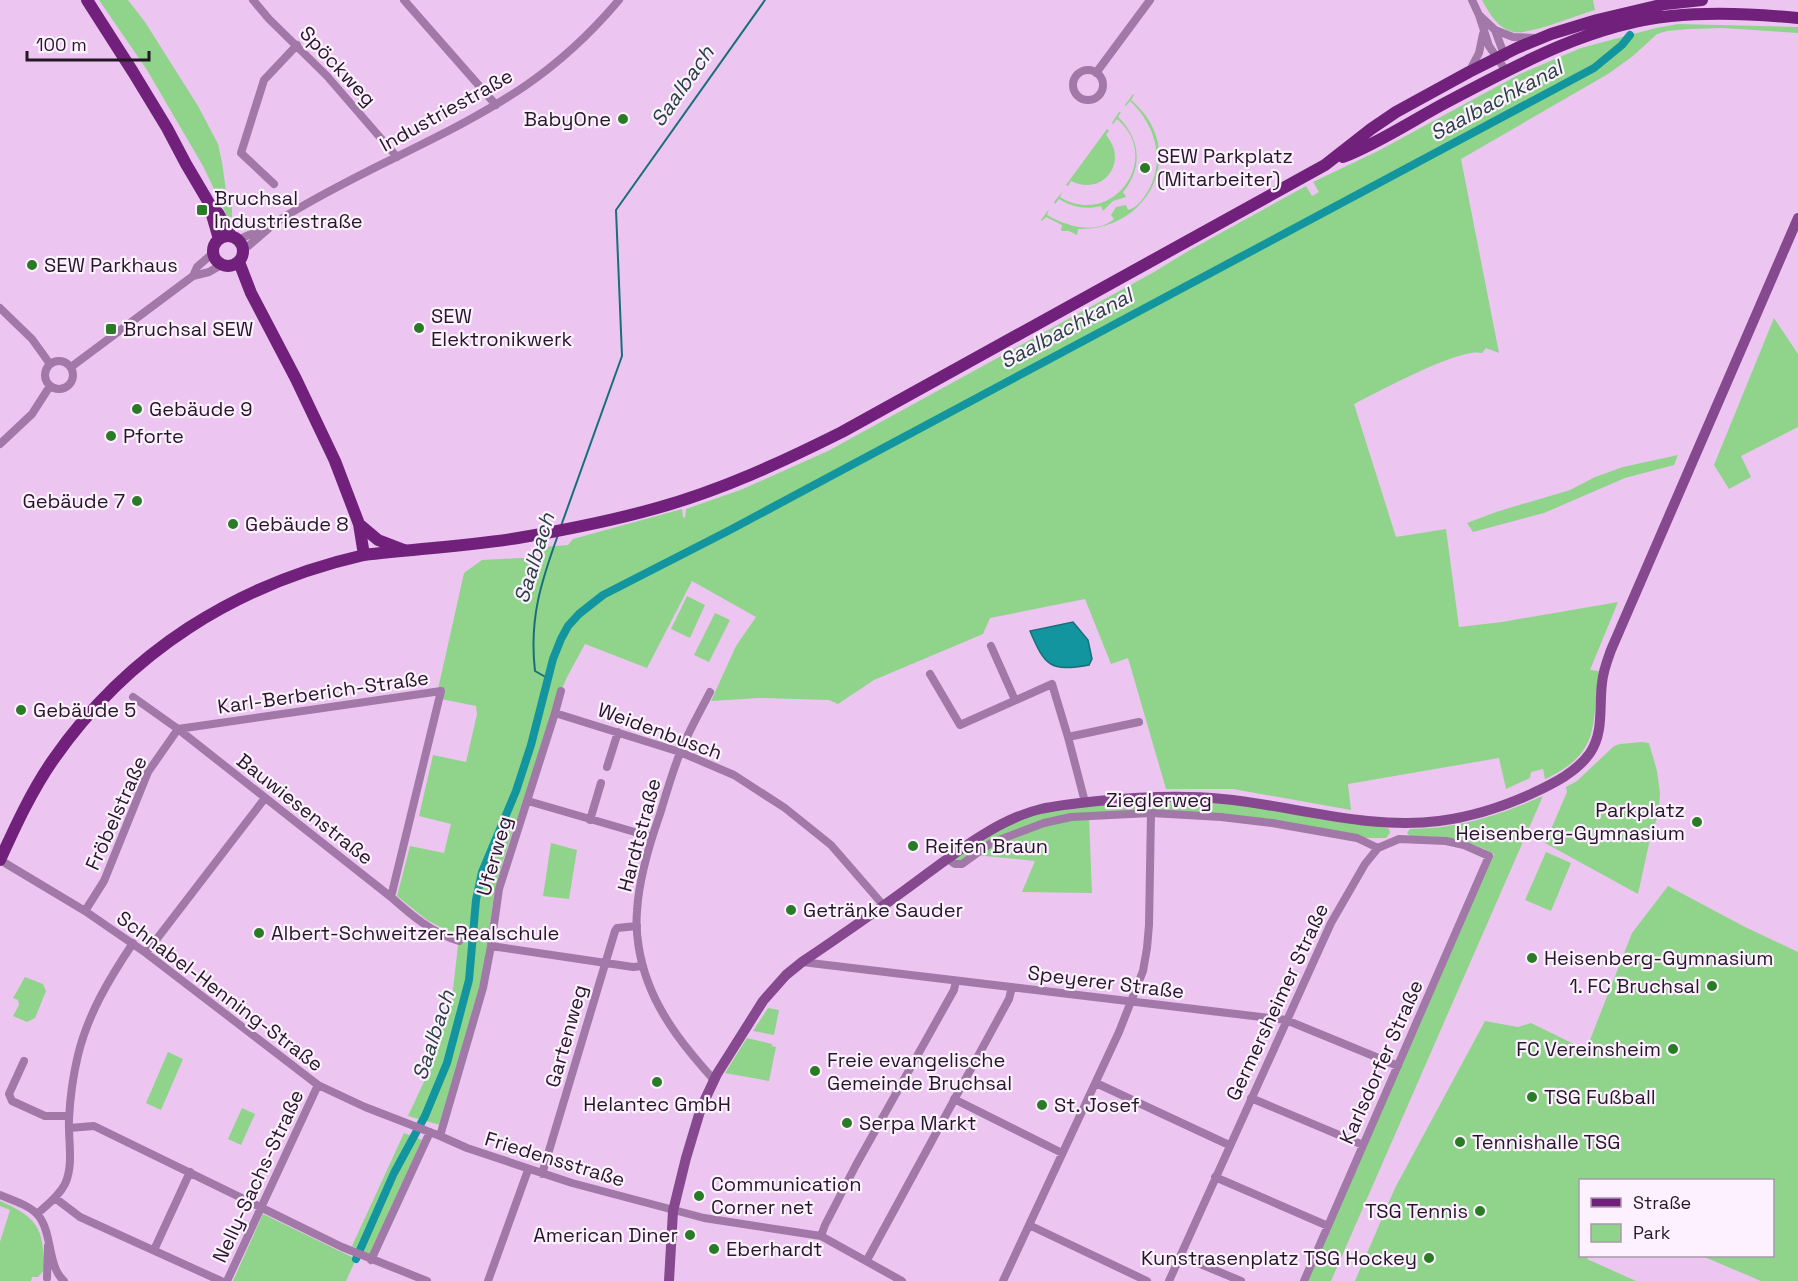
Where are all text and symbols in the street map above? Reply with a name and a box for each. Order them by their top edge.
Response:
street label: Spöckweg [294,20,382,112]
scale bar [27,24,148,62]
text: 100 m [36,33,87,56]
water label: Saalbach [644,39,720,132]
water label: Saalbachkanal [1425,52,1569,146]
street label: Industriestraße [375,63,517,157]
place label: BabyOne [524,106,611,132]
marker: BabyOne [616,112,630,126]
place label: SEW Parkplatz (Mitarbeiter) [1157,143,1293,192]
marker: SEW Parkplatz (Mitarbeiter) [1138,161,1152,175]
place label: Bruchsal Industriestraße [214,185,363,234]
marker: Bruchsal Industriestraße [195,203,209,217]
place label: SEW Parkhaus [44,252,178,278]
marker: SEW Parkhaus [25,258,39,272]
water label: Saalbachkanal [995,280,1139,374]
place label: SEW Elektronikwerk [431,303,573,352]
place label: Bruchsal SEW [123,316,253,342]
marker: SEW Elektronikwerk [412,321,426,335]
marker: Bruchsal SEW [104,322,118,336]
place label: Gebäude 9 [149,396,253,422]
marker: Gebäude 9 [130,402,144,416]
place label: Pforte [123,423,184,449]
marker: Pforte [104,429,118,443]
place label: Gebäude 7 [22,488,125,514]
marker: Gebäude 7 [130,494,144,508]
water label: Saalbach [508,509,561,606]
place label: Gebäude 8 [245,511,349,537]
marker: Gebäude 8 [226,517,240,531]
street label: Karl-Berberich-Straße [216,664,430,720]
street label: Weidenbusch [594,696,726,766]
place label: Gebäude 5 [33,697,136,723]
marker: Gebäude 5 [14,703,28,717]
street label: Bauwiesenstraße [231,747,379,871]
street label: Fröbelstraße [79,752,153,874]
street label: Hardtstraße [611,775,667,895]
street label: Zieglerweg [1106,787,1212,813]
place label: Parkplatz Heisenberg-Gymnasium [1455,797,1685,846]
street label: Uferweg [470,813,518,899]
marker: Parkplatz Heisenberg-Gymnasium [1690,815,1704,829]
place label: Reifen Braun [925,833,1048,859]
marker: Reifen Braun [906,839,920,853]
place label: Getränke Sauder [803,897,963,923]
street label: Germersheimer Straße [1220,899,1334,1105]
marker: Getränke Sauder [784,903,798,917]
street label: Schnabel-Henning-Straße [112,905,328,1077]
place label: Albert-Schweitzer-Realschule [271,920,559,946]
marker: Albert-Schweitzer-Realschule [252,926,266,940]
place label: Heisenberg-Gymnasium [1544,945,1774,971]
marker: Heisenberg-Gymnasium [1525,951,1539,965]
street label: Speyerer Straße [1026,960,1186,1004]
place label: 1. FC Bruchsal [1569,973,1700,999]
street label: Karlsdorfer Straße [1333,976,1429,1148]
marker: 1. FC Bruchsal [1705,979,1719,993]
street label: Gartenweg [539,982,593,1090]
water label: Saalbach [406,986,461,1083]
place label: FC Vereinsheim [1516,1036,1661,1062]
marker: FC Vereinsheim [1666,1042,1680,1056]
place label: Freie evangelische Gemeinde Bruchsal [827,1047,1012,1096]
marker: Freie evangelische Gemeinde Bruchsal [808,1064,822,1078]
marker: Helantec GmbH [650,1075,664,1089]
place label: TSG Fußball [1544,1084,1656,1110]
street label: Nelly-Sachs-Straße [206,1085,310,1267]
marker: TSG Fußball [1525,1090,1539,1104]
place label: Helantec GmbH [583,1091,731,1117]
place label: St. Josef [1054,1092,1140,1118]
marker: St. Josef [1035,1098,1049,1112]
place label: Serpa Markt [859,1110,976,1136]
marker: Serpa Markt [840,1116,854,1130]
street label: Friedensstraße [482,1125,628,1193]
place label: Tennishalle TSG [1472,1129,1620,1155]
marker: Tennishalle TSG [1453,1135,1467,1149]
place label: Communication Corner net [711,1171,861,1220]
legend [1579,1179,1774,1257]
marker: Communication Corner net [692,1189,706,1203]
text: Straße [1633,1191,1691,1214]
place label: TSG Tennis [1365,1198,1468,1224]
marker: TSG Tennis [1473,1204,1487,1218]
text: Park [1633,1221,1671,1244]
place label: American Diner [533,1222,678,1248]
marker: American Diner [683,1228,697,1242]
place label: Eberhardt [726,1236,823,1262]
marker: Eberhardt [707,1242,721,1256]
place label: Kunstrasenplatz TSG Hockey [1141,1245,1417,1271]
marker: Kunstrasenplatz TSG Hockey [1422,1251,1436,1265]

